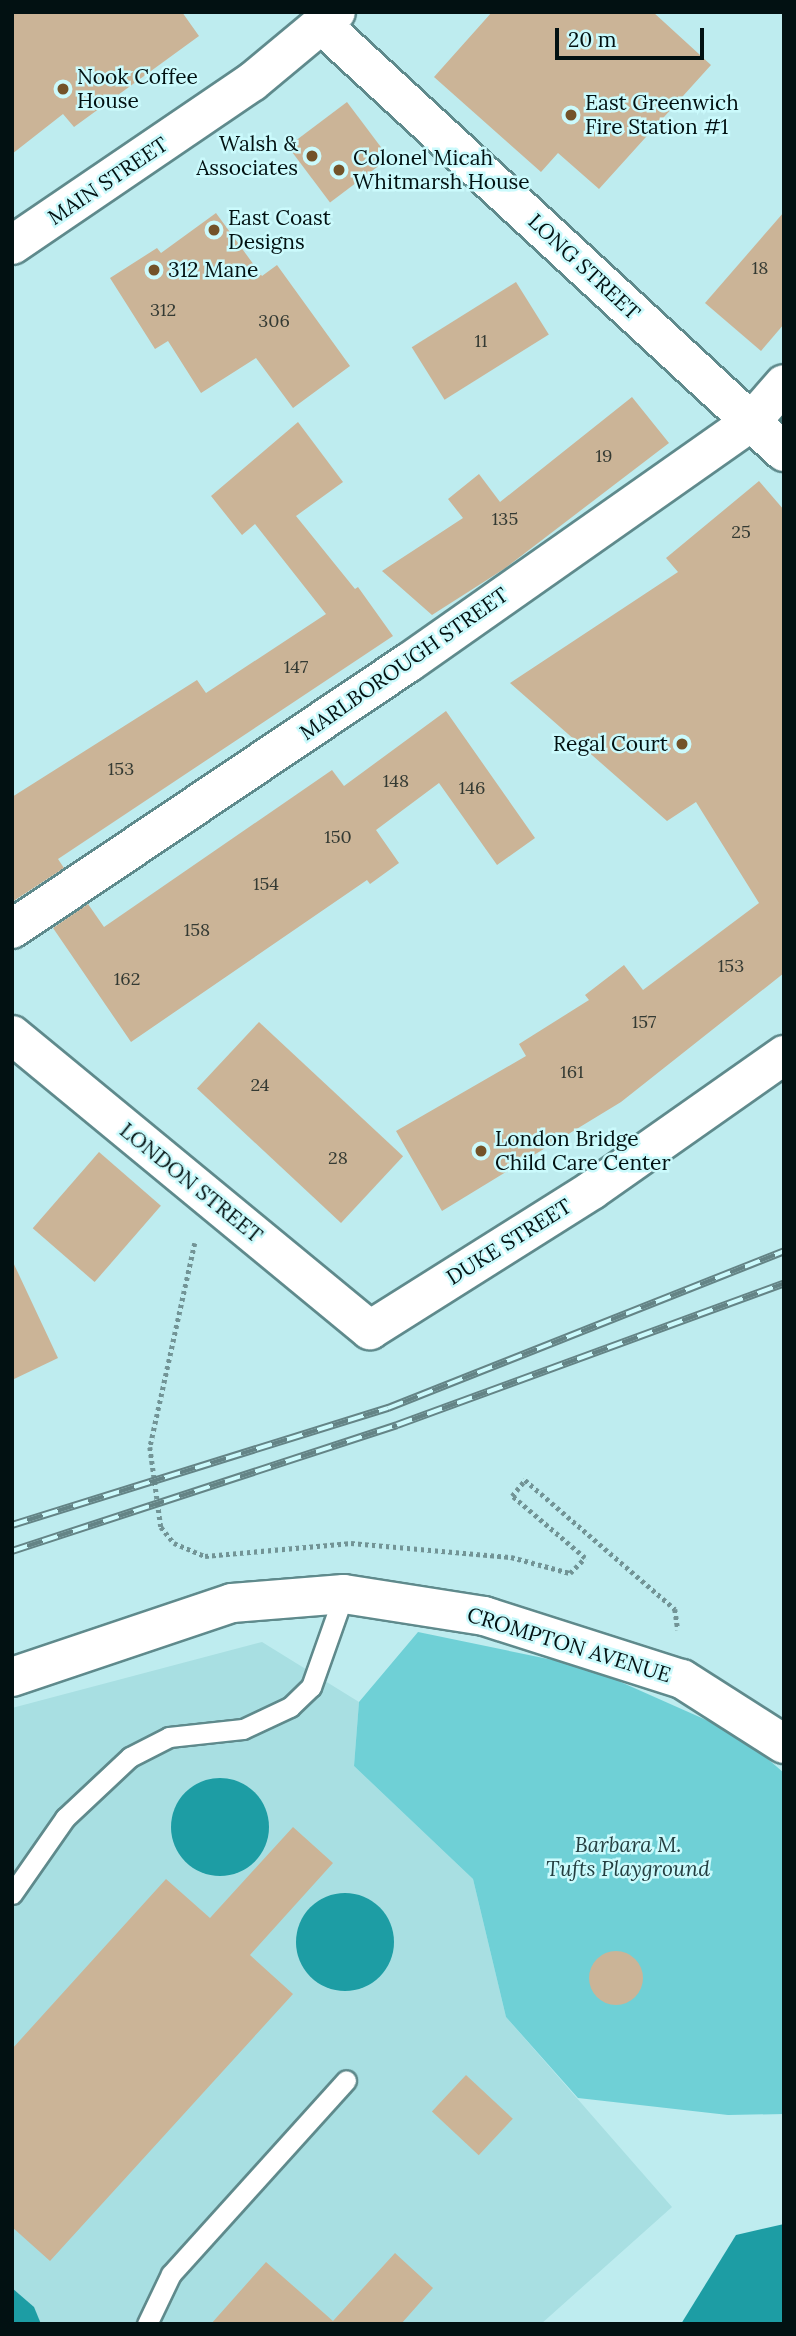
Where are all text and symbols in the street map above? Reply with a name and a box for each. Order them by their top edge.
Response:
scale bar [558,14,707,58]
text: 20 m [568,26,617,53]
place label: Nook Coffee House [77,64,198,114]
marker: Nook Coffee House [55,81,71,97]
place label: East Greenwich Fire Station #1 [585,90,739,140]
marker: East Greenwich Fire Station #1 [563,107,579,123]
place label: Walsh & Associates [196,131,298,181]
street label: MAIN STREET [43,132,173,230]
place label: Colonel Micah Whitmarsh House [353,145,530,195]
marker: Walsh & Associates [304,148,320,164]
marker: Colonel Micah Whitmarsh House [331,162,347,178]
place label: East Coast Designs [228,205,331,255]
street label: LONG STREET [523,209,645,325]
marker: East Coast Designs [206,222,222,238]
place label: 312 Mane [168,257,258,283]
house number: 18 [752,257,768,279]
marker: 312 Mane [146,262,162,278]
house number: 312 [150,299,176,321]
house number: 306 [258,310,290,332]
house number: 11 [474,330,488,352]
house number: 19 [596,445,612,467]
house number: 135 [492,508,518,530]
house number: 25 [731,521,751,543]
street label: MARLBOROUGH STREET [295,582,513,746]
house number: 147 [284,656,308,678]
place label: Regal Court [553,731,668,757]
marker: Regal Court [674,736,690,752]
house number: 153 [108,758,134,780]
house number: 148 [383,770,409,792]
house number: 146 [459,777,485,799]
house number: 150 [324,826,352,848]
house number: 154 [253,873,279,895]
house number: 158 [184,919,210,941]
house number: 153 [718,955,744,977]
house number: 162 [114,968,140,990]
house number: 157 [632,1011,656,1033]
house number: 161 [560,1061,584,1083]
house number: 24 [250,1074,270,1096]
street label: LONDON STREET [115,1118,267,1248]
place label: London Bridge Child Care Center [495,1126,671,1176]
marker: London Bridge Child Care Center [473,1143,489,1159]
house number: 28 [328,1147,348,1169]
street label: DUKE STREET [442,1194,576,1290]
street label: CROMPTON AVENUE [464,1602,674,1688]
park label: Barbara M. Tufts Playground [546,1832,710,1882]

